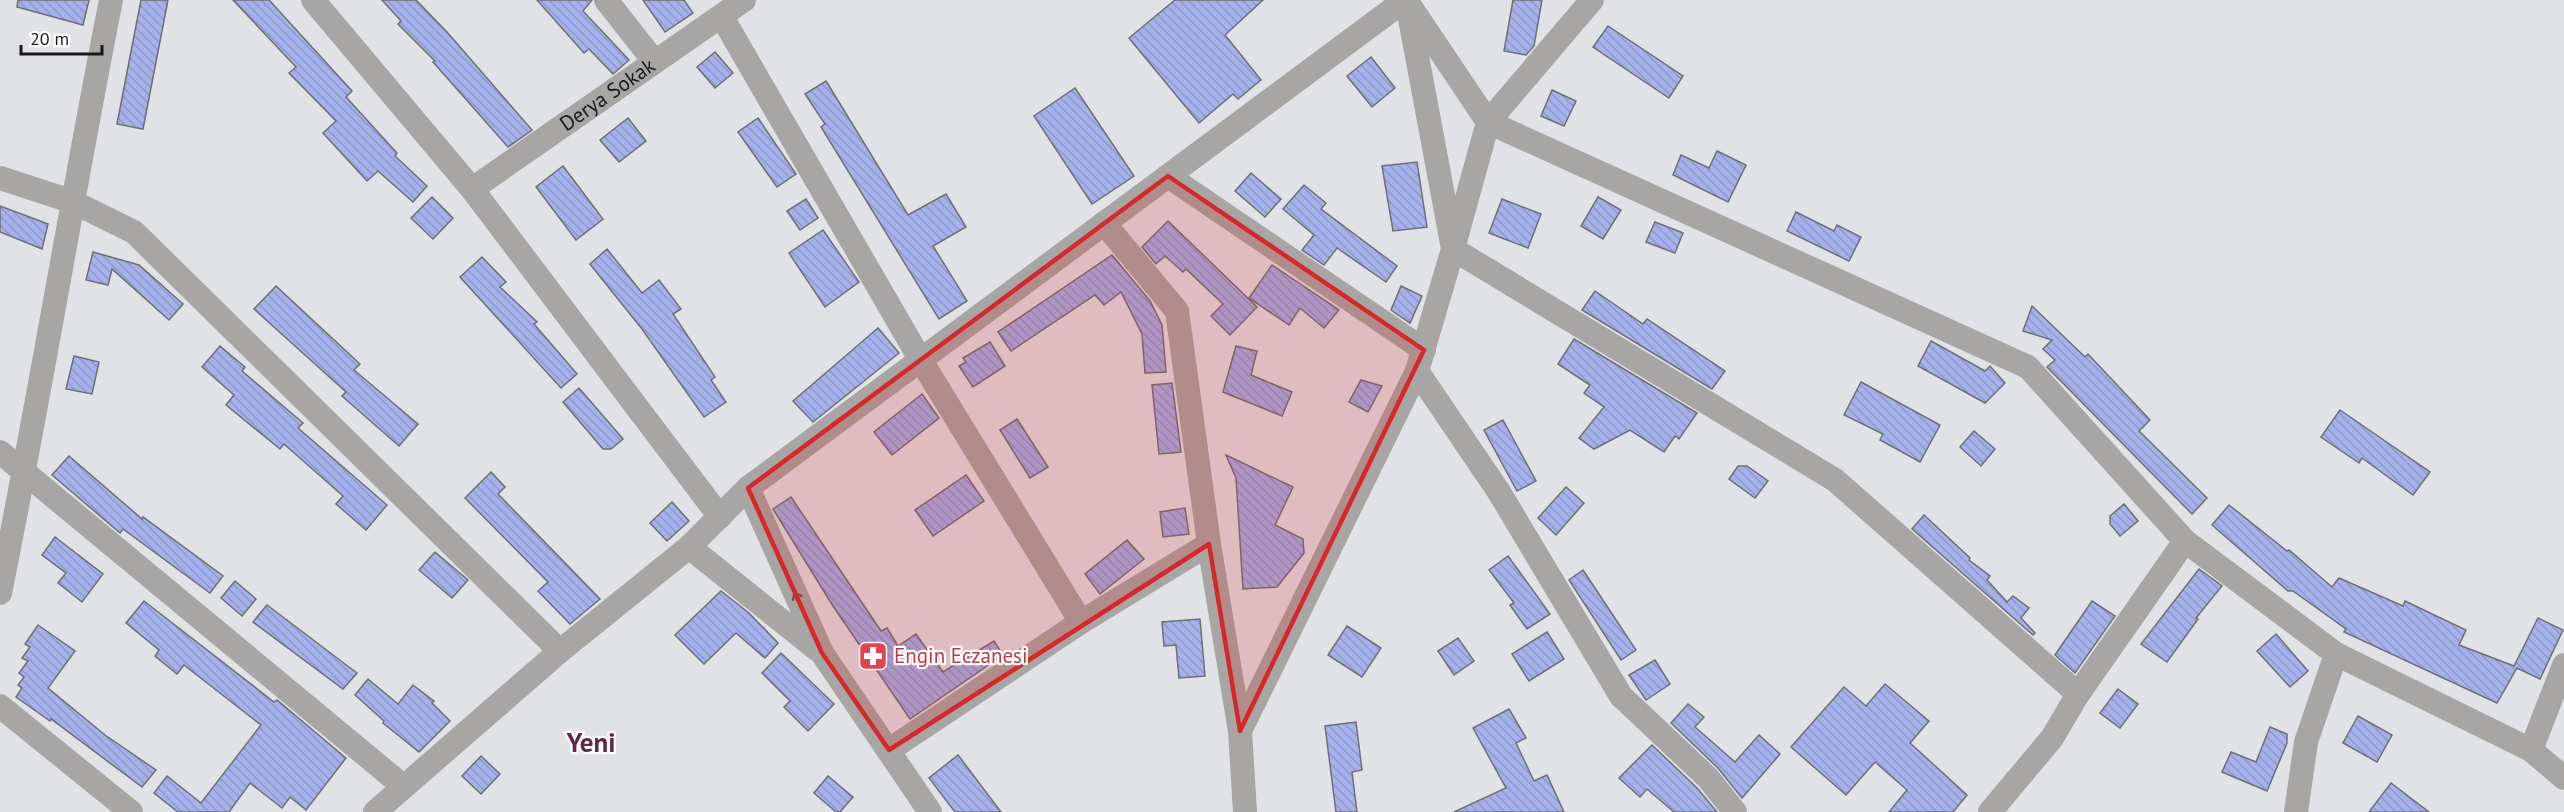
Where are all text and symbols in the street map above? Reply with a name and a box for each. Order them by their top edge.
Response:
scale bar [21,18,102,56]
text: 20 m [30,27,69,50]
street label: Derya Sokak [554,52,660,137]
one-way arrow [792,591,803,609]
pharmacy icon: Engin Eczanesi [857,640,889,672]
place label: Engin Eczanesi [894,642,1028,669]
district label: Yeni [566,725,615,759]

